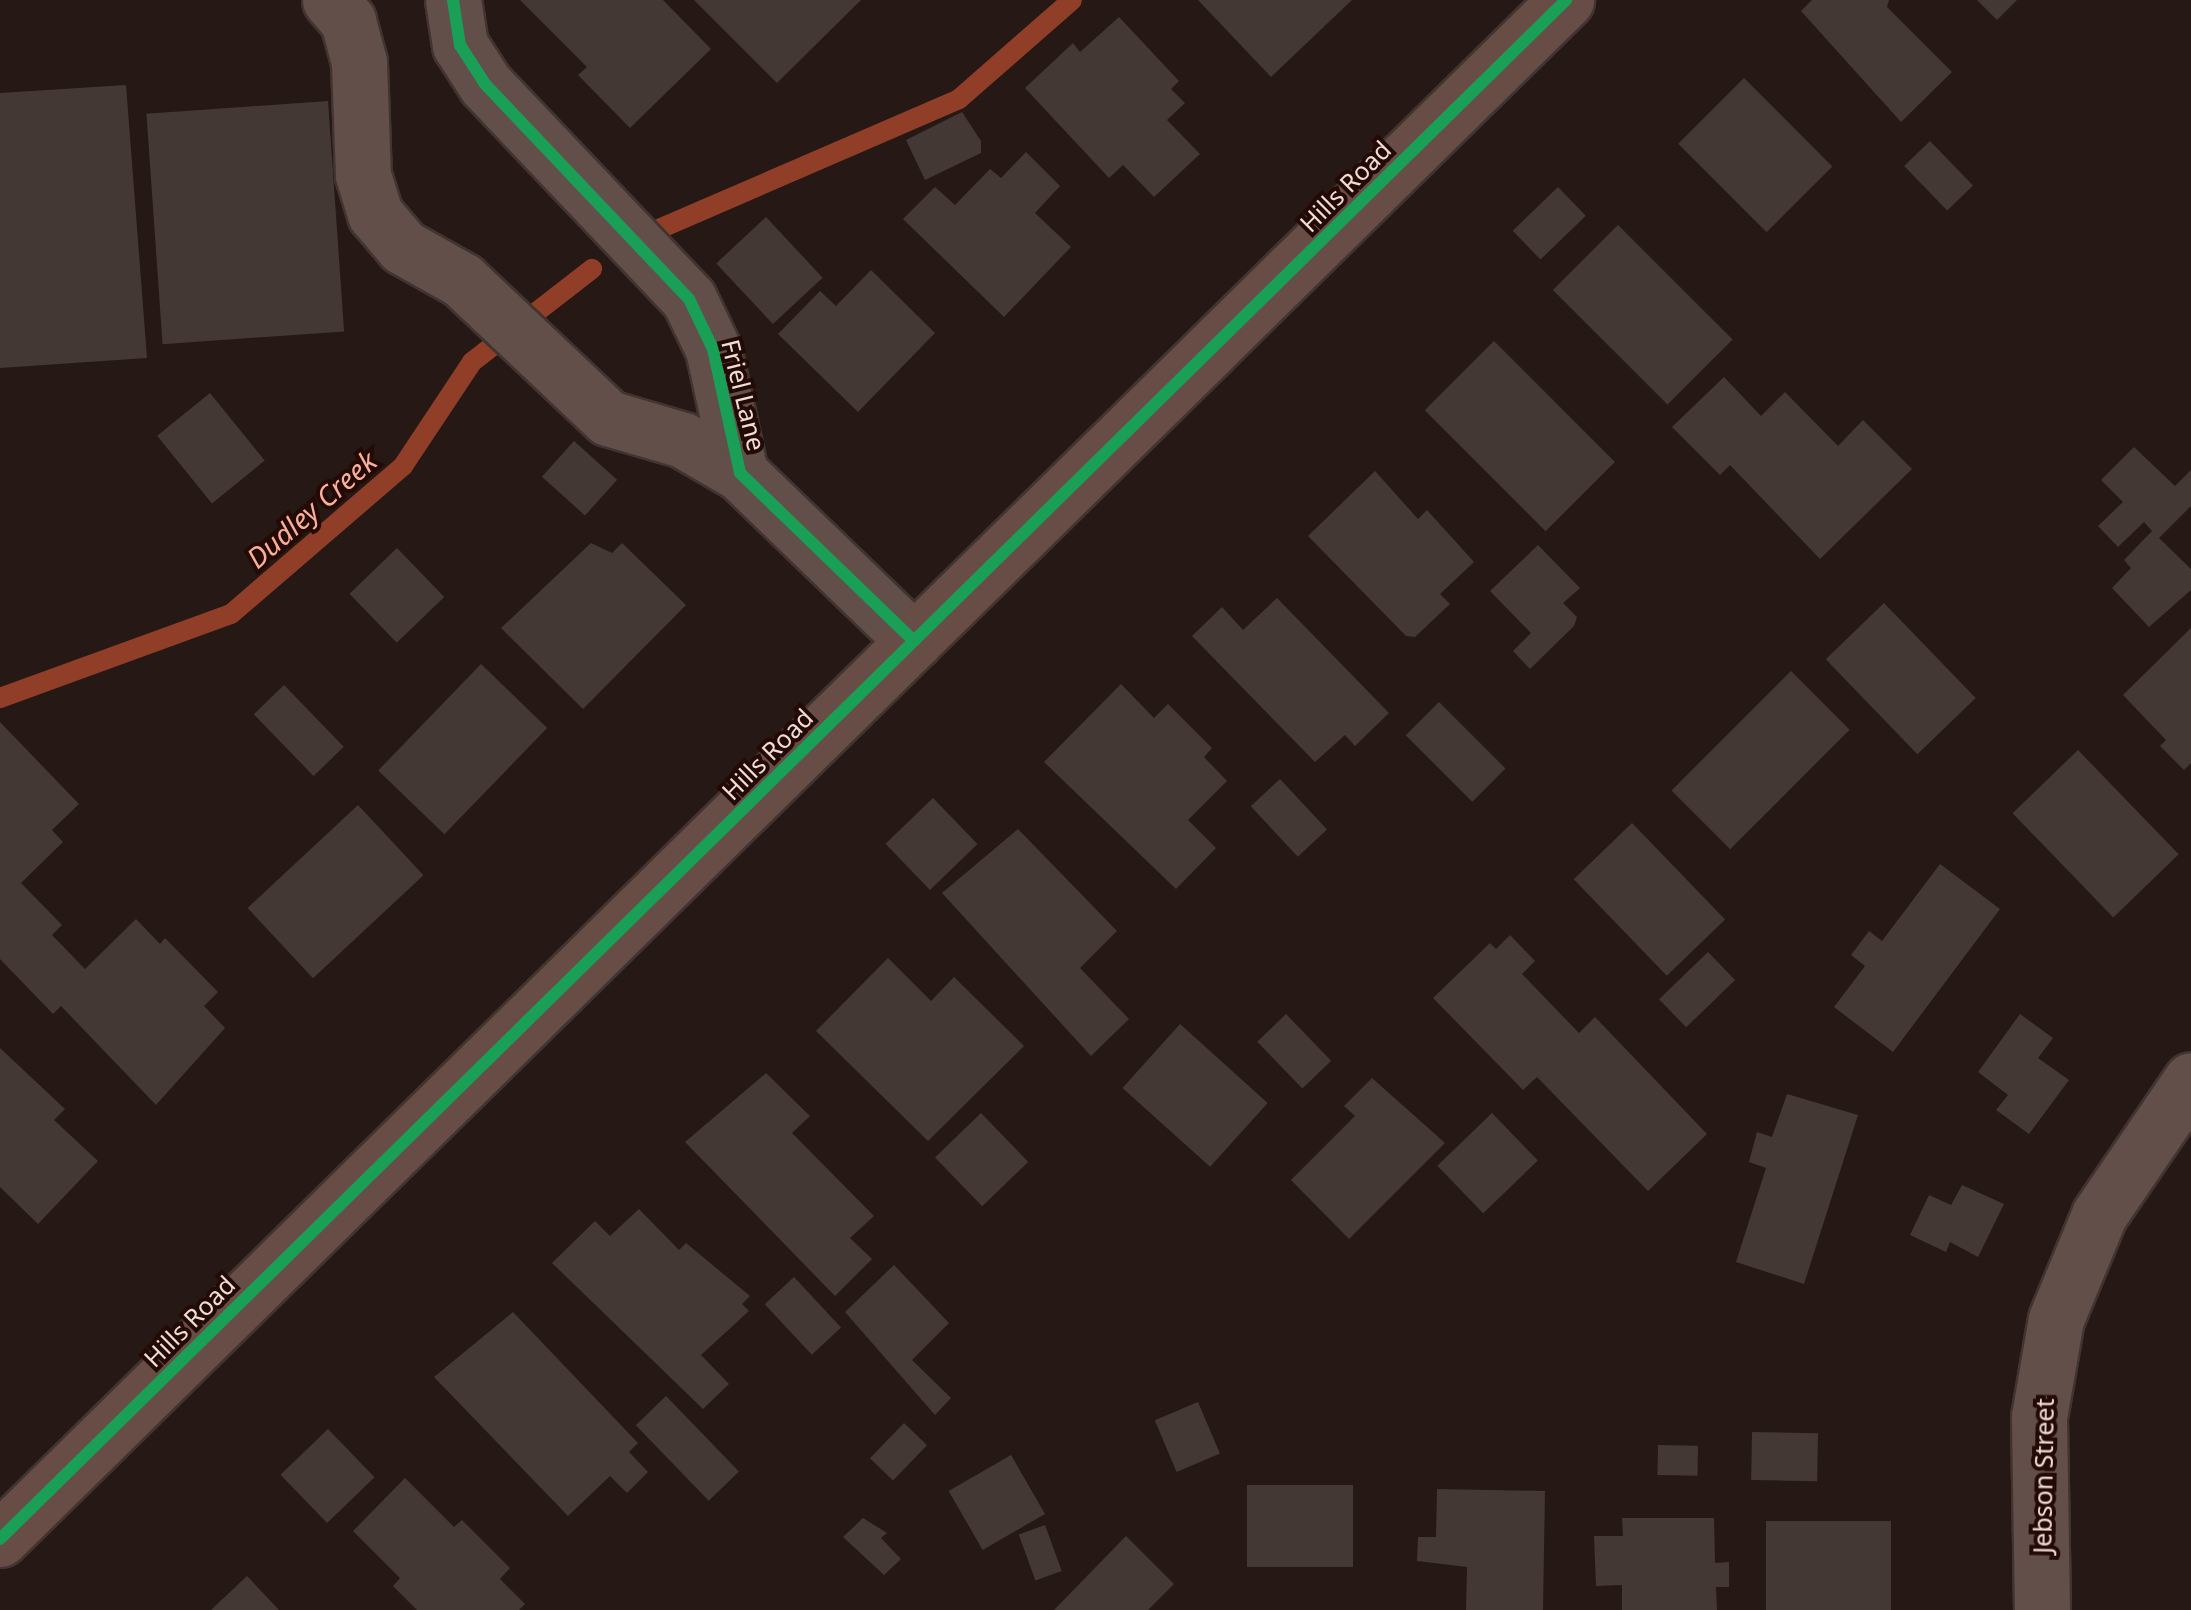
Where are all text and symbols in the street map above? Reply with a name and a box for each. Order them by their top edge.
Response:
street label: Hills Road [1293,134,1397,238]
street label: Friel Lane [716,336,772,454]
water label: Dudley Creek [239,444,383,574]
street label: Hills Road [715,702,819,806]
street label: Hills Road [137,1269,241,1373]
street label: Jebson Street [2027,1398,2059,1554]

